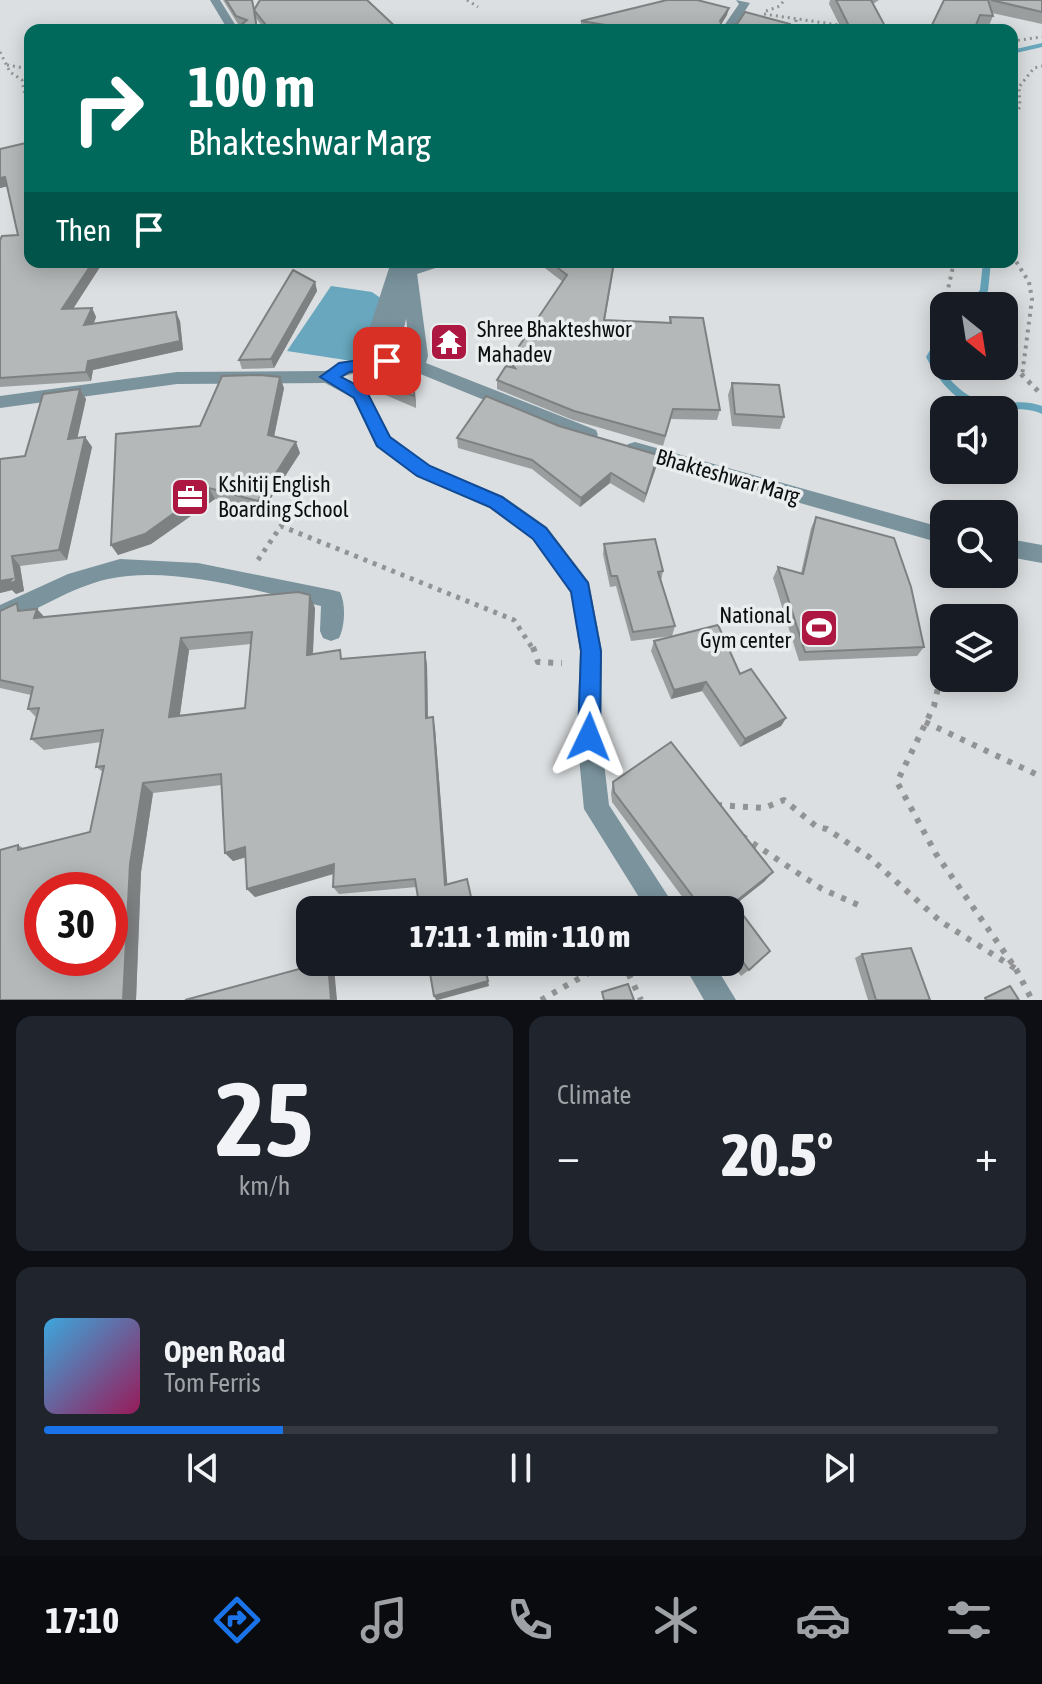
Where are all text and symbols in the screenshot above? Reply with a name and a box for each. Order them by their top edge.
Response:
text: 100 m [188,55,315,119]
icon: right [56,56,160,160]
text: Bhakteshwar Marg [188,121,431,163]
icon: arrive [127,208,171,252]
text: Then [56,213,111,247]
north arrow [930,292,1018,380]
map controls [930,292,1018,692]
place label: Shree Bhakteshwor Mahadev [477,316,632,367]
temple icon: Shree Bhakteshwor Mahadev [428,321,470,363]
pin [353,327,421,395]
icon: arrive [365,339,409,383]
button: sound [930,396,1018,484]
street label: Bhakteshwar Marg [653,443,803,509]
place label: Kshitij English Boarding School [218,471,349,522]
office icon: Kshitij English Boarding School [169,476,211,518]
button: search [930,500,1018,588]
place label: National Gym center [700,602,791,653]
button: layers [930,604,1018,692]
sports icon: National Gym center [798,607,840,649]
position arrow [547,695,631,779]
speed limit sign: 30 [24,872,128,976]
text: 17:11 · 1 min · 110 m [410,919,630,953]
text: 25 [216,1059,313,1178]
text: Climate [557,1080,631,1110]
text: 20.5° [722,1120,833,1189]
text: − [557,1130,580,1180]
text: + [975,1130,998,1180]
text: km/h [239,1171,290,1201]
text: Open Road [164,1334,285,1368]
text: Tom Ferris [164,1368,261,1398]
icon: previous [181,1446,225,1490]
icon: pause [499,1446,543,1490]
icon: next [817,1446,861,1490]
icon: directions [209,1592,265,1648]
icon: music [356,1592,412,1648]
icon: phone [502,1592,558,1648]
icon: climate [648,1592,704,1648]
icon: car [795,1592,851,1648]
icon: filters [941,1592,997,1648]
text: 17:10 [45,1599,119,1641]

